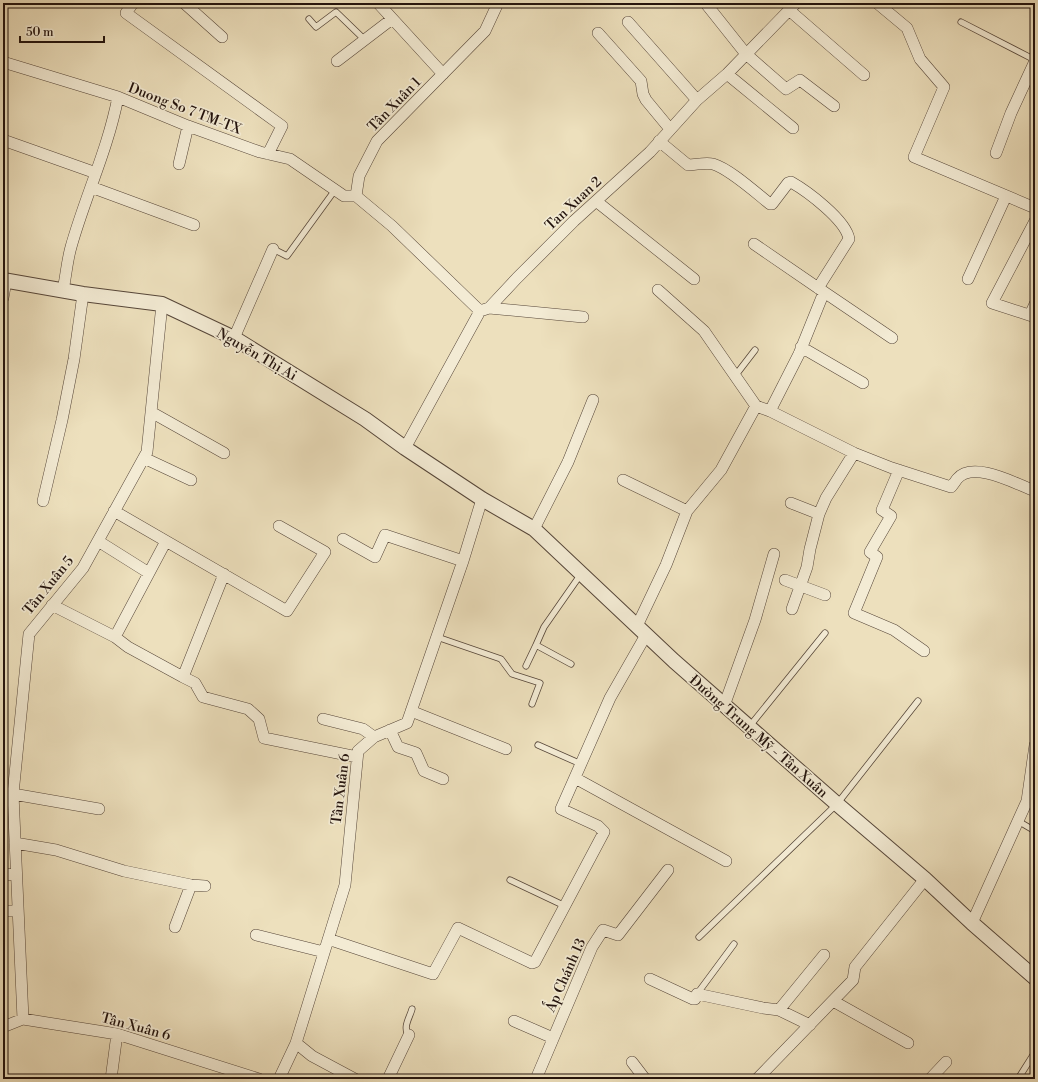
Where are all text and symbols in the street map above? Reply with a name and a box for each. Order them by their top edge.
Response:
scale bar [20,18,104,44]
text: 50 m [26,25,54,40]
street label: Tân Xuân 1 [364,74,425,136]
street label: Duong So 7 TM-TX [125,79,244,139]
street label: Tan Xuan 2 [542,173,606,235]
street label: Nguyễn Thị Ai [213,325,300,385]
street label: Tân Xuân 5 [20,552,78,619]
street label: Đường Trung Mỹ - Tân Xuân [685,672,832,802]
street label: Tân Xuân 6 [328,752,354,826]
street label: Ấp Chánh 13 [538,934,590,1016]
street label: Tân Xuân 6 [99,1009,173,1045]

